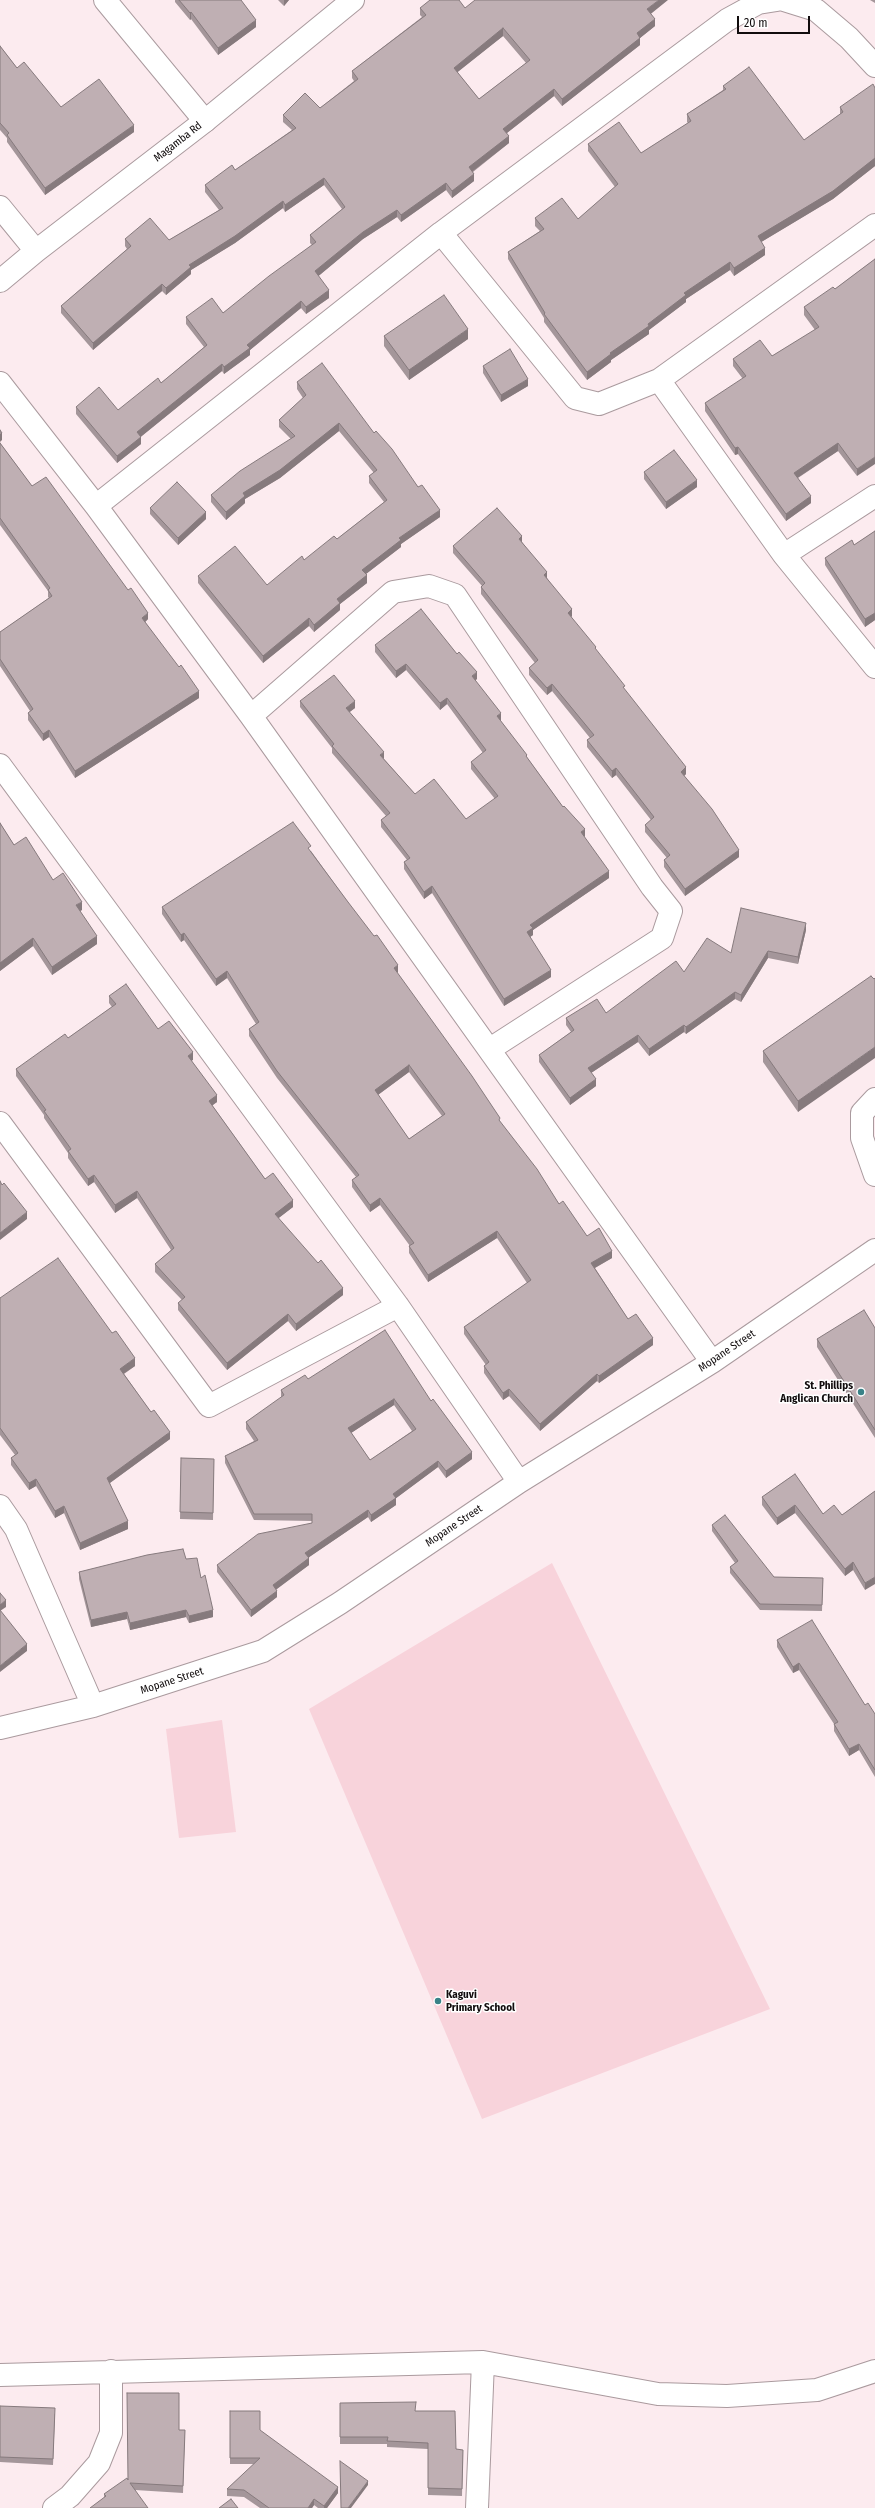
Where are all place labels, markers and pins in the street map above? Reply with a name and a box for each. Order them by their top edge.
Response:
place label: St. Phillips Anglican Church [780,1379,853,1405]
marker: St. Phillips Anglican Church [856,1387,866,1397]
place label: Kaguvi Primary School [446,1988,515,2014]
marker: Kaguvi Primary School [433,1996,443,2006]

